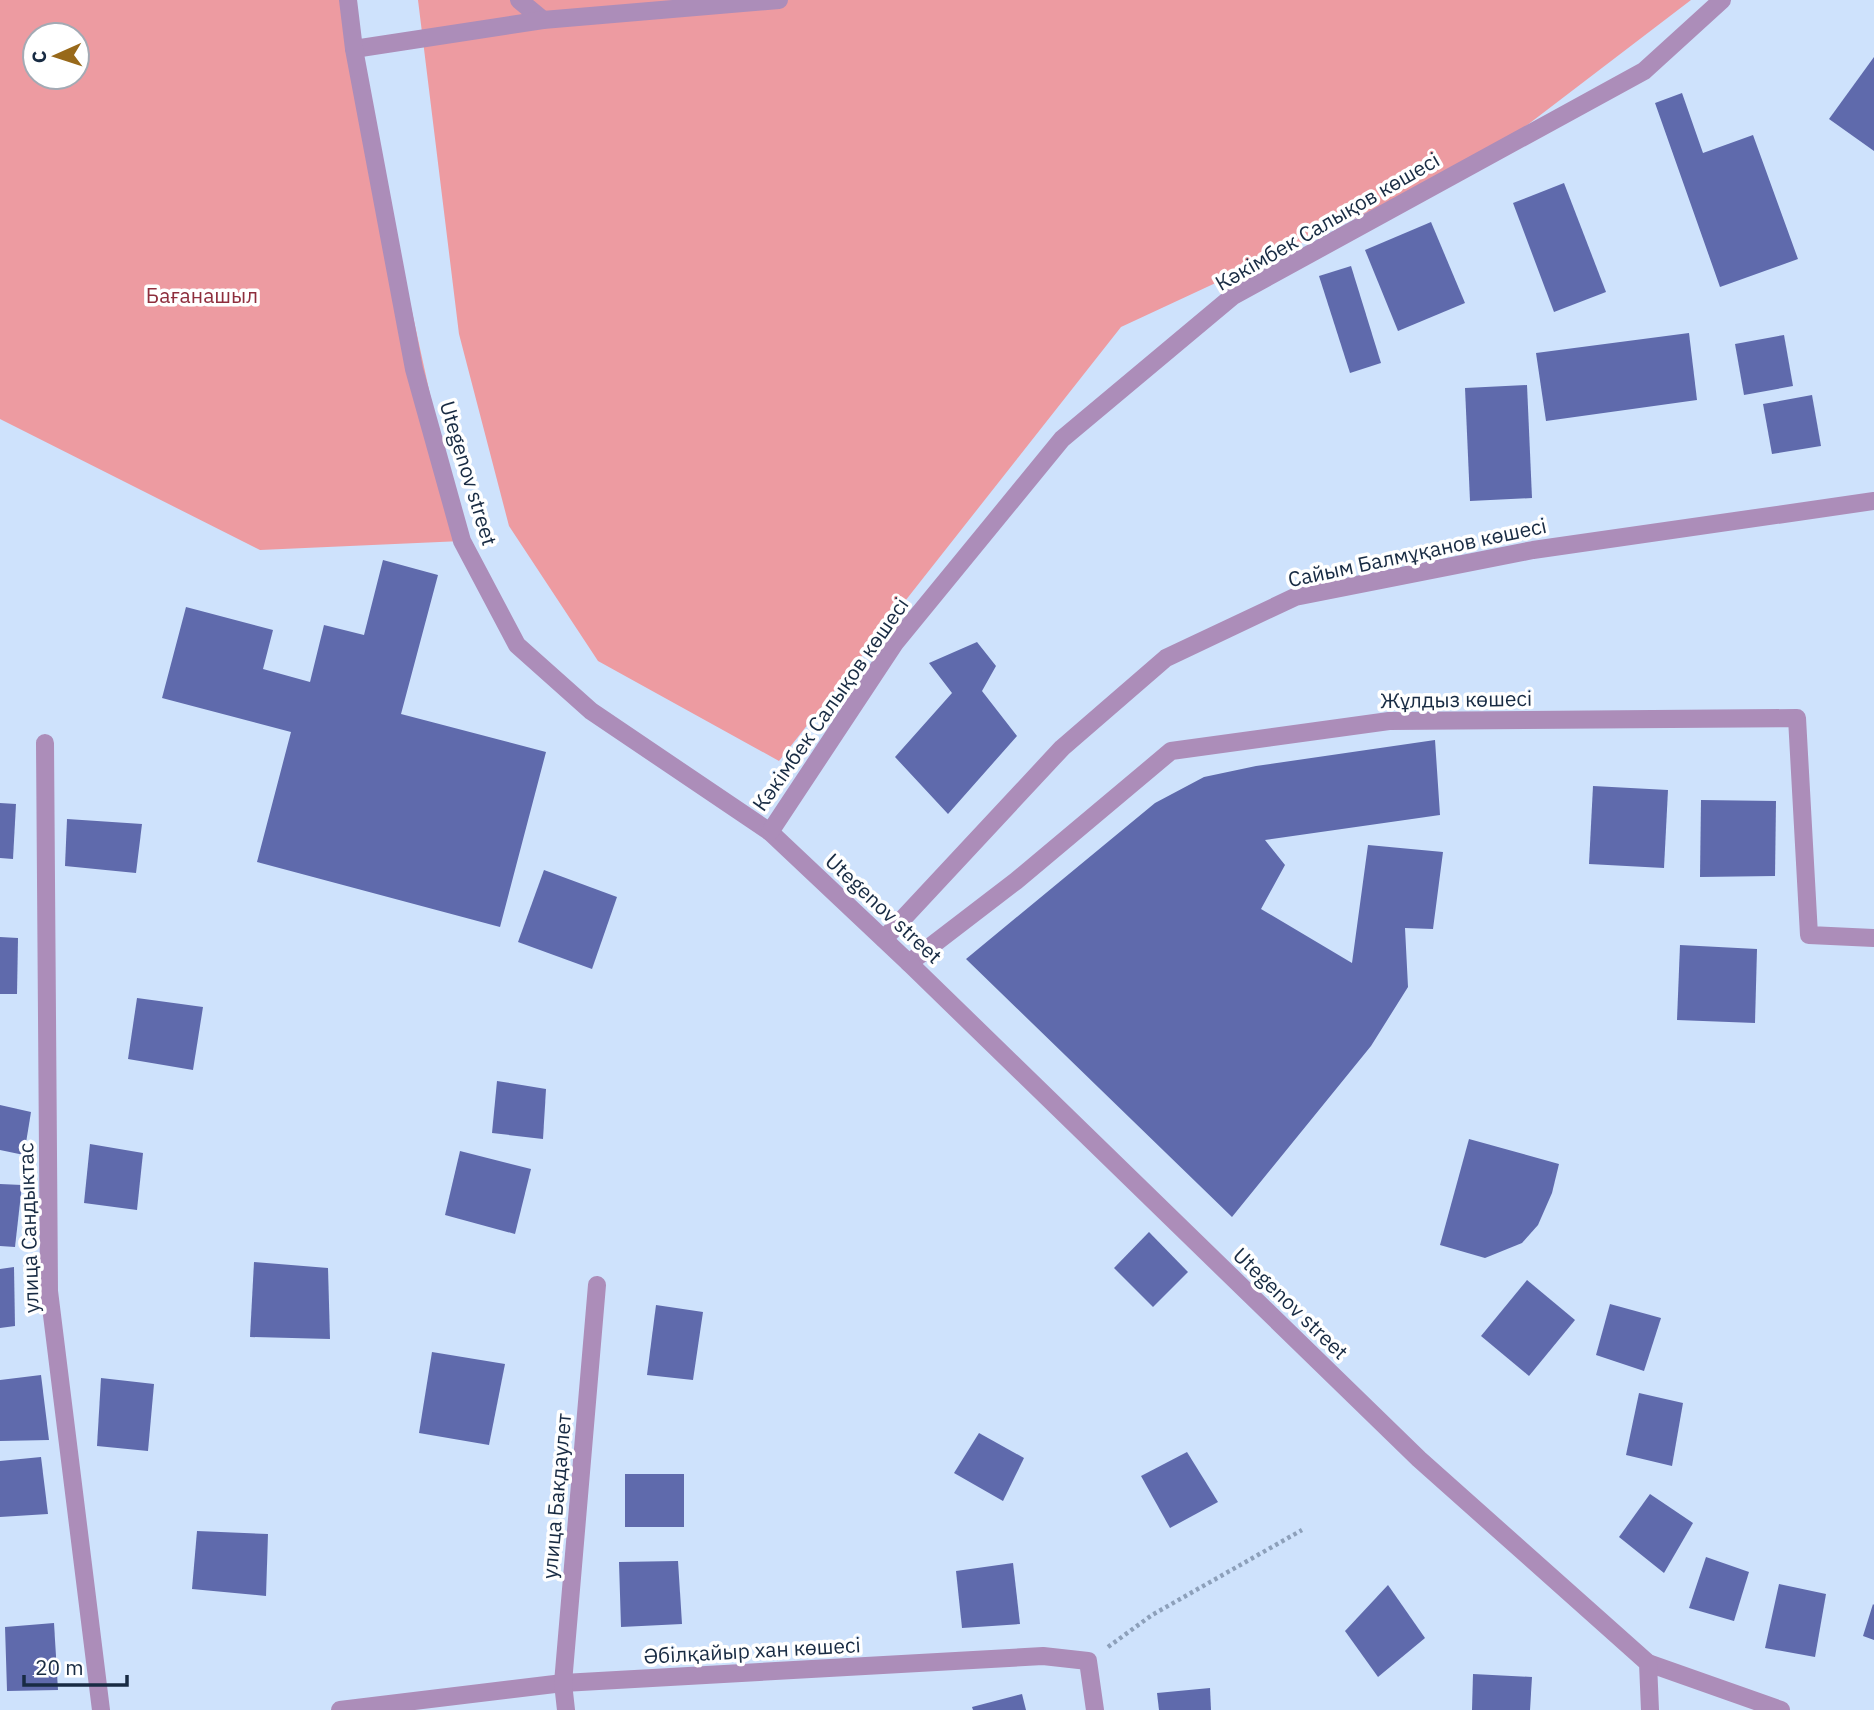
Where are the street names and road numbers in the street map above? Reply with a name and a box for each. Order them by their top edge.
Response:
street label: Кәкімбек Салықов көшесі [1210,145,1444,297]
street label: Utegenov street [434,397,504,549]
street label: Сайым Балмұқанов көшесі [1285,511,1549,593]
street label: Кәкімбек Салықов көшесі [746,592,914,816]
street label: Жұлдыз көшесі [1380,684,1532,714]
street label: Utegenov street [820,847,948,969]
street label: улица Сандыктас [11,1142,45,1314]
street label: Utegenov street [1227,1241,1355,1365]
street label: улица Бакдаулет [535,1412,577,1580]
street label: Әбілқайыр хан көшесі [643,1630,861,1670]

